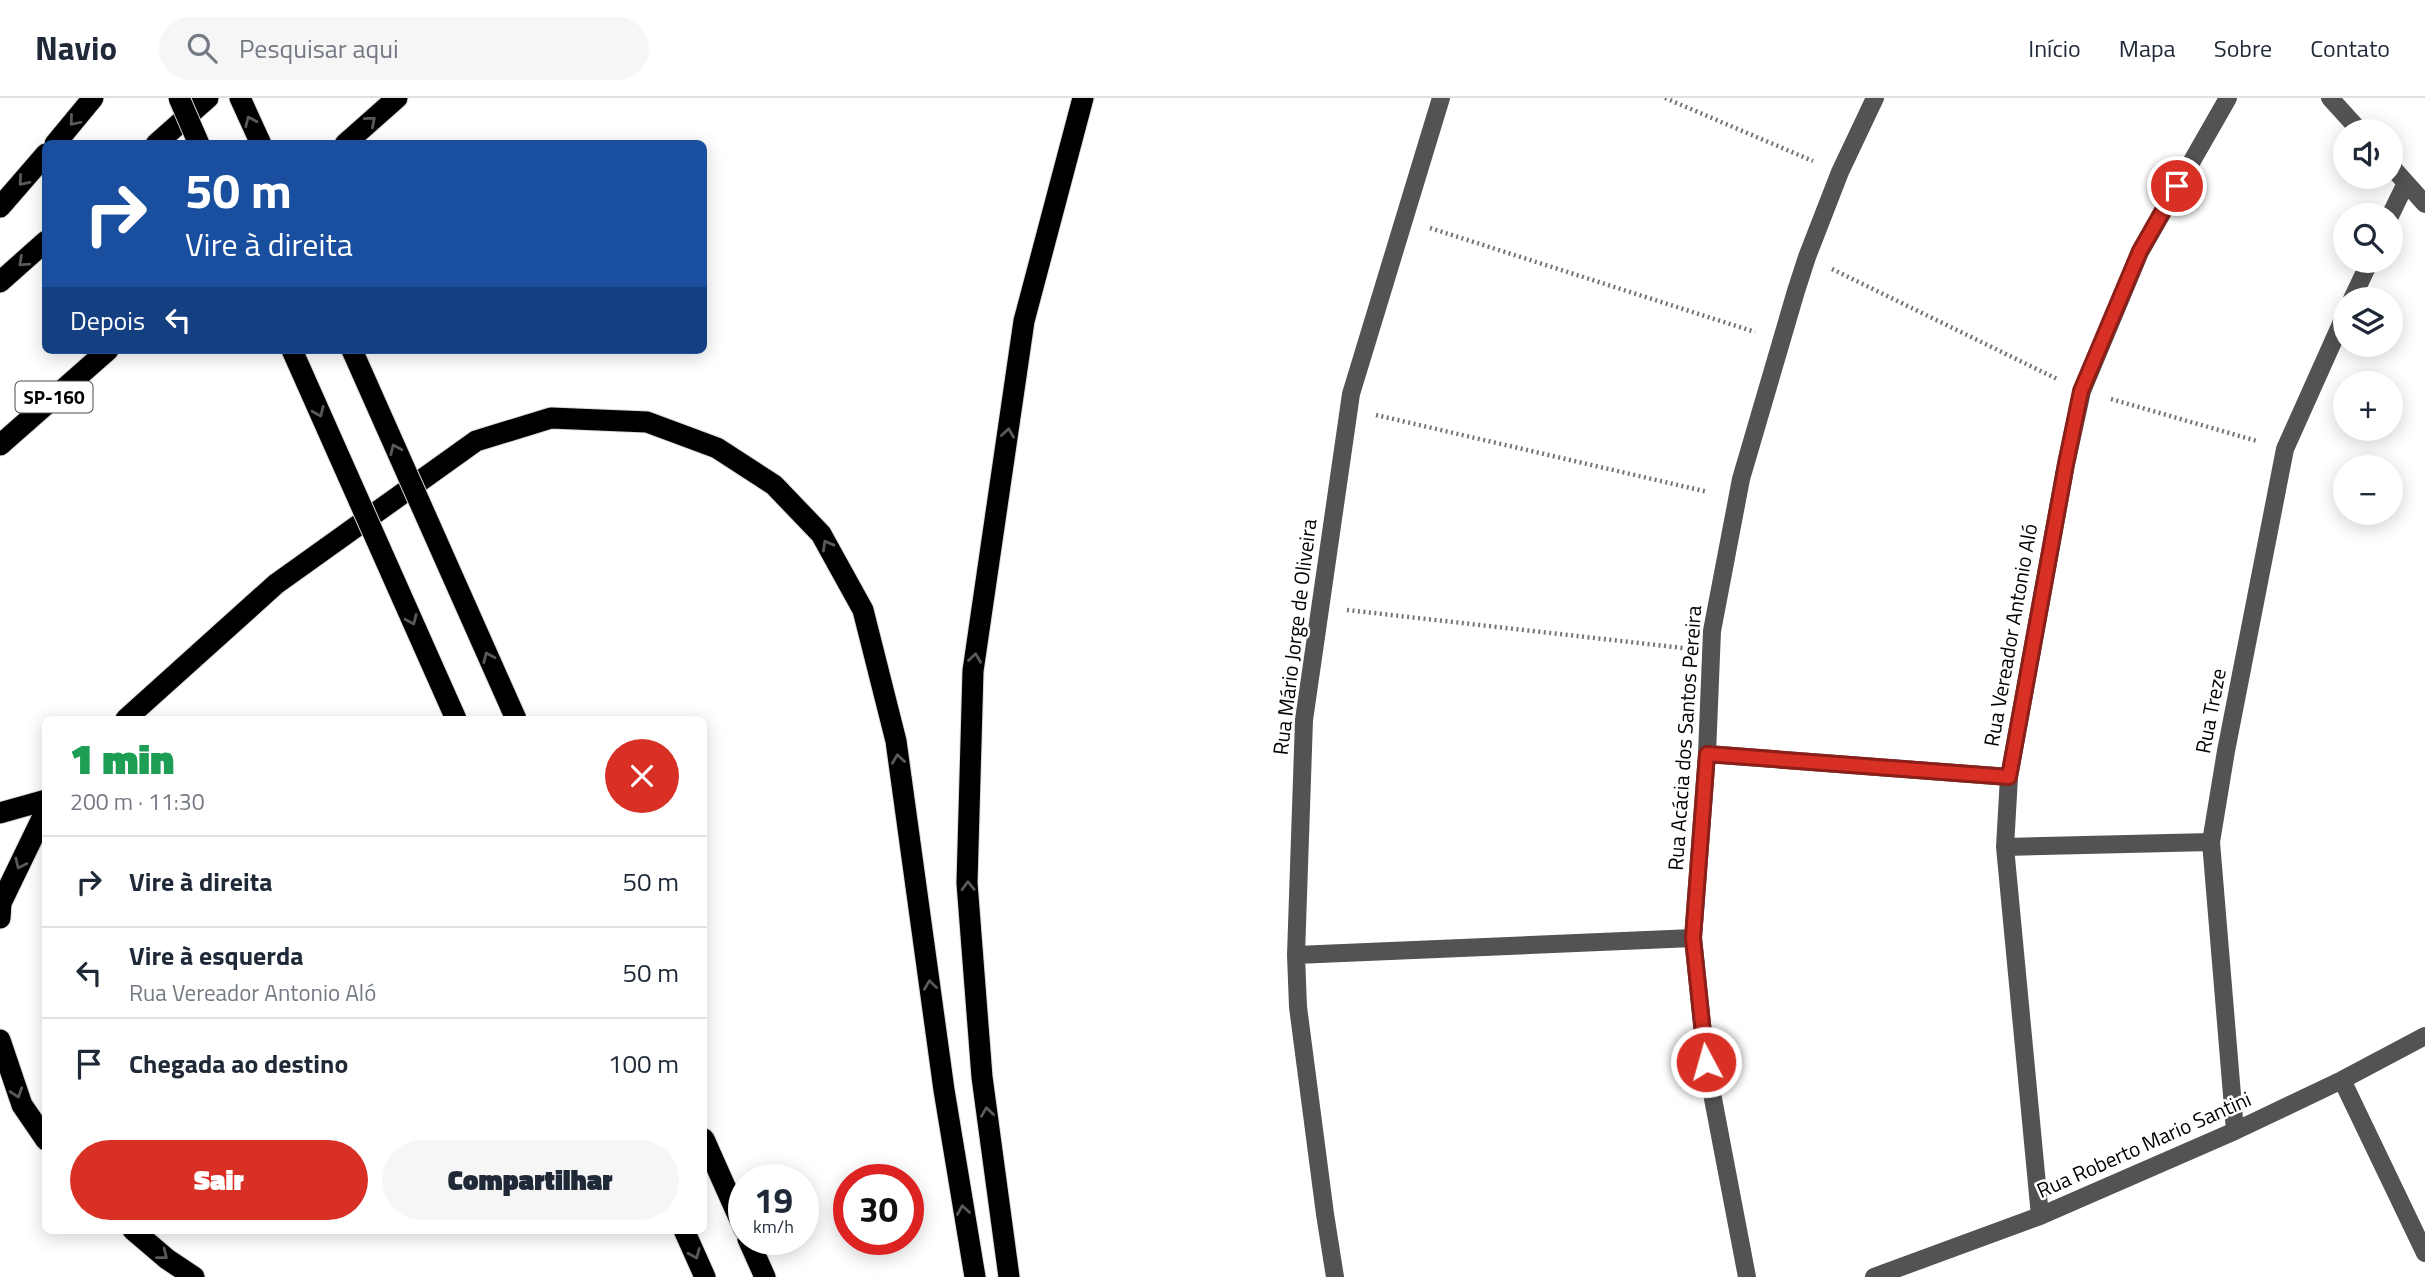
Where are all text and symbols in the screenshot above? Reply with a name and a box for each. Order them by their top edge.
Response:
search box [159,17,649,80]
text: Navio [35,23,117,73]
icon: search [183,29,221,67]
text: Pesquisar aqui [239,29,399,68]
text: Início [2028,30,2081,66]
text: Mapa [2119,30,2176,66]
text: Sobre [2214,30,2272,66]
text: Contato [2310,30,2390,66]
one-way arrow [70,112,82,125]
one-way arrow [245,116,259,128]
one-way arrow [362,117,375,129]
map controls [2333,119,2403,525]
button: sound [2333,119,2403,189]
text: 50 m [185,152,292,227]
pin [2147,156,2207,216]
icon: arrive [2158,167,2196,205]
icon: right [70,168,161,259]
one-way arrow [19,172,31,185]
button: search [2333,203,2403,273]
text: Vire à direita [185,220,353,268]
one-way arrow [18,253,31,266]
button: layers [2333,287,2403,357]
text: Depois [70,301,145,340]
icon: left [159,301,197,339]
button: + [2333,371,2403,441]
road number: SP-160 [16,382,92,412]
one-way arrow [311,405,325,418]
one-way arrow [1000,427,1015,439]
one-way arrow [389,444,403,456]
button: − [2333,455,2403,525]
street label: Rua Mário Jorge de Oliveira [1264,517,1324,757]
street label: Rua Vereador Antonio Aló [1975,521,2045,749]
one-way arrow [822,540,835,553]
street label: Rua Acácia dos Santos Pereira [1659,604,1709,872]
one-way arrow [404,613,418,625]
one-way arrow [482,652,496,664]
one-way arrow [967,652,982,664]
street label: Rua Treze [2186,665,2234,756]
text: 1 min [70,726,174,790]
button: close [605,739,679,813]
one-way arrow [891,754,906,765]
text: 200 m · 11:30 [70,784,205,819]
one-way arrow [14,857,28,869]
text: Vire à direita [129,862,272,901]
text: 50 m [622,862,679,901]
icon: right [70,863,108,901]
one-way arrow [961,880,976,891]
text: Vire à esquerda [129,936,304,975]
text: 50 m [622,953,679,992]
icon: left [70,954,108,992]
text: Rua Vereador Antonio Aló [129,975,376,1010]
one-way arrow [922,979,937,991]
position arrow [1669,1025,1743,1099]
text: Chegada ao destino [129,1044,348,1083]
text: 100 m [608,1044,679,1083]
icon: arrive [70,1045,108,1083]
street label: Rua Roberto Mario Santini [2031,1082,2256,1206]
one-way arrow [9,1086,24,1098]
one-way arrow [980,1106,995,1118]
button: Sair [70,1140,368,1220]
button: Compartilhar [382,1140,679,1220]
speed limit sign: 30 [833,1164,924,1255]
text: 19 [754,1173,793,1227]
one-way arrow [956,1204,971,1216]
text: km/h [753,1213,794,1240]
one-way arrow [155,1246,167,1259]
one-way arrow [687,1246,701,1259]

